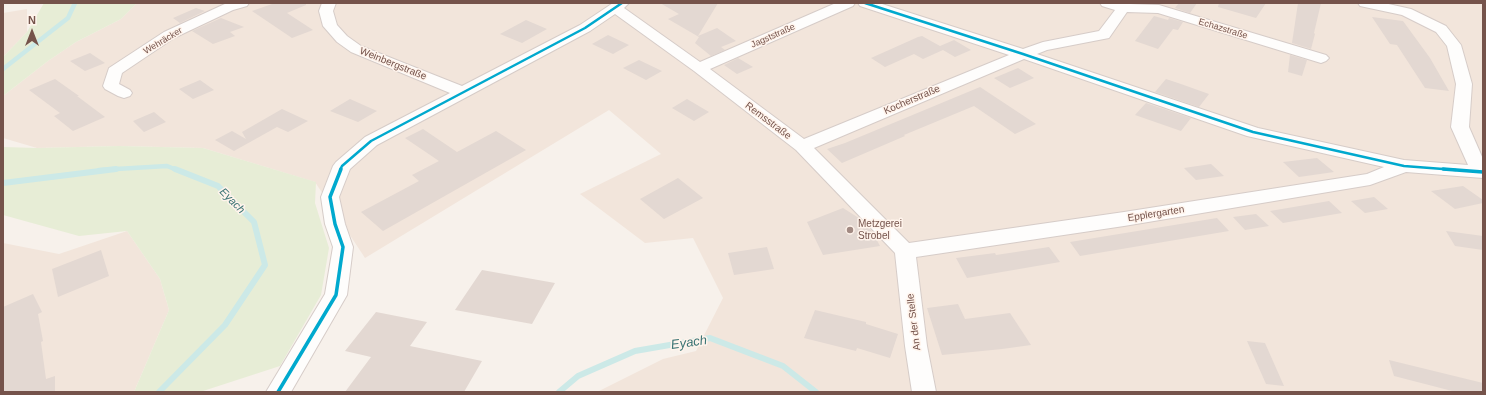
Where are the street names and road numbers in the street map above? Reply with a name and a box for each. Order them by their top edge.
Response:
street label: Echazstraße [1197,16,1249,42]
street label: Jagststraße [749,22,797,50]
street label: Wehräcker [142,25,184,57]
street label: Weinbergstraße [358,45,428,83]
street label: Kocherstraße [882,83,942,117]
street label: Remsstraße [743,100,793,142]
street label: Epplergarten [1127,204,1185,224]
street label: An der Stelle [905,293,923,351]

